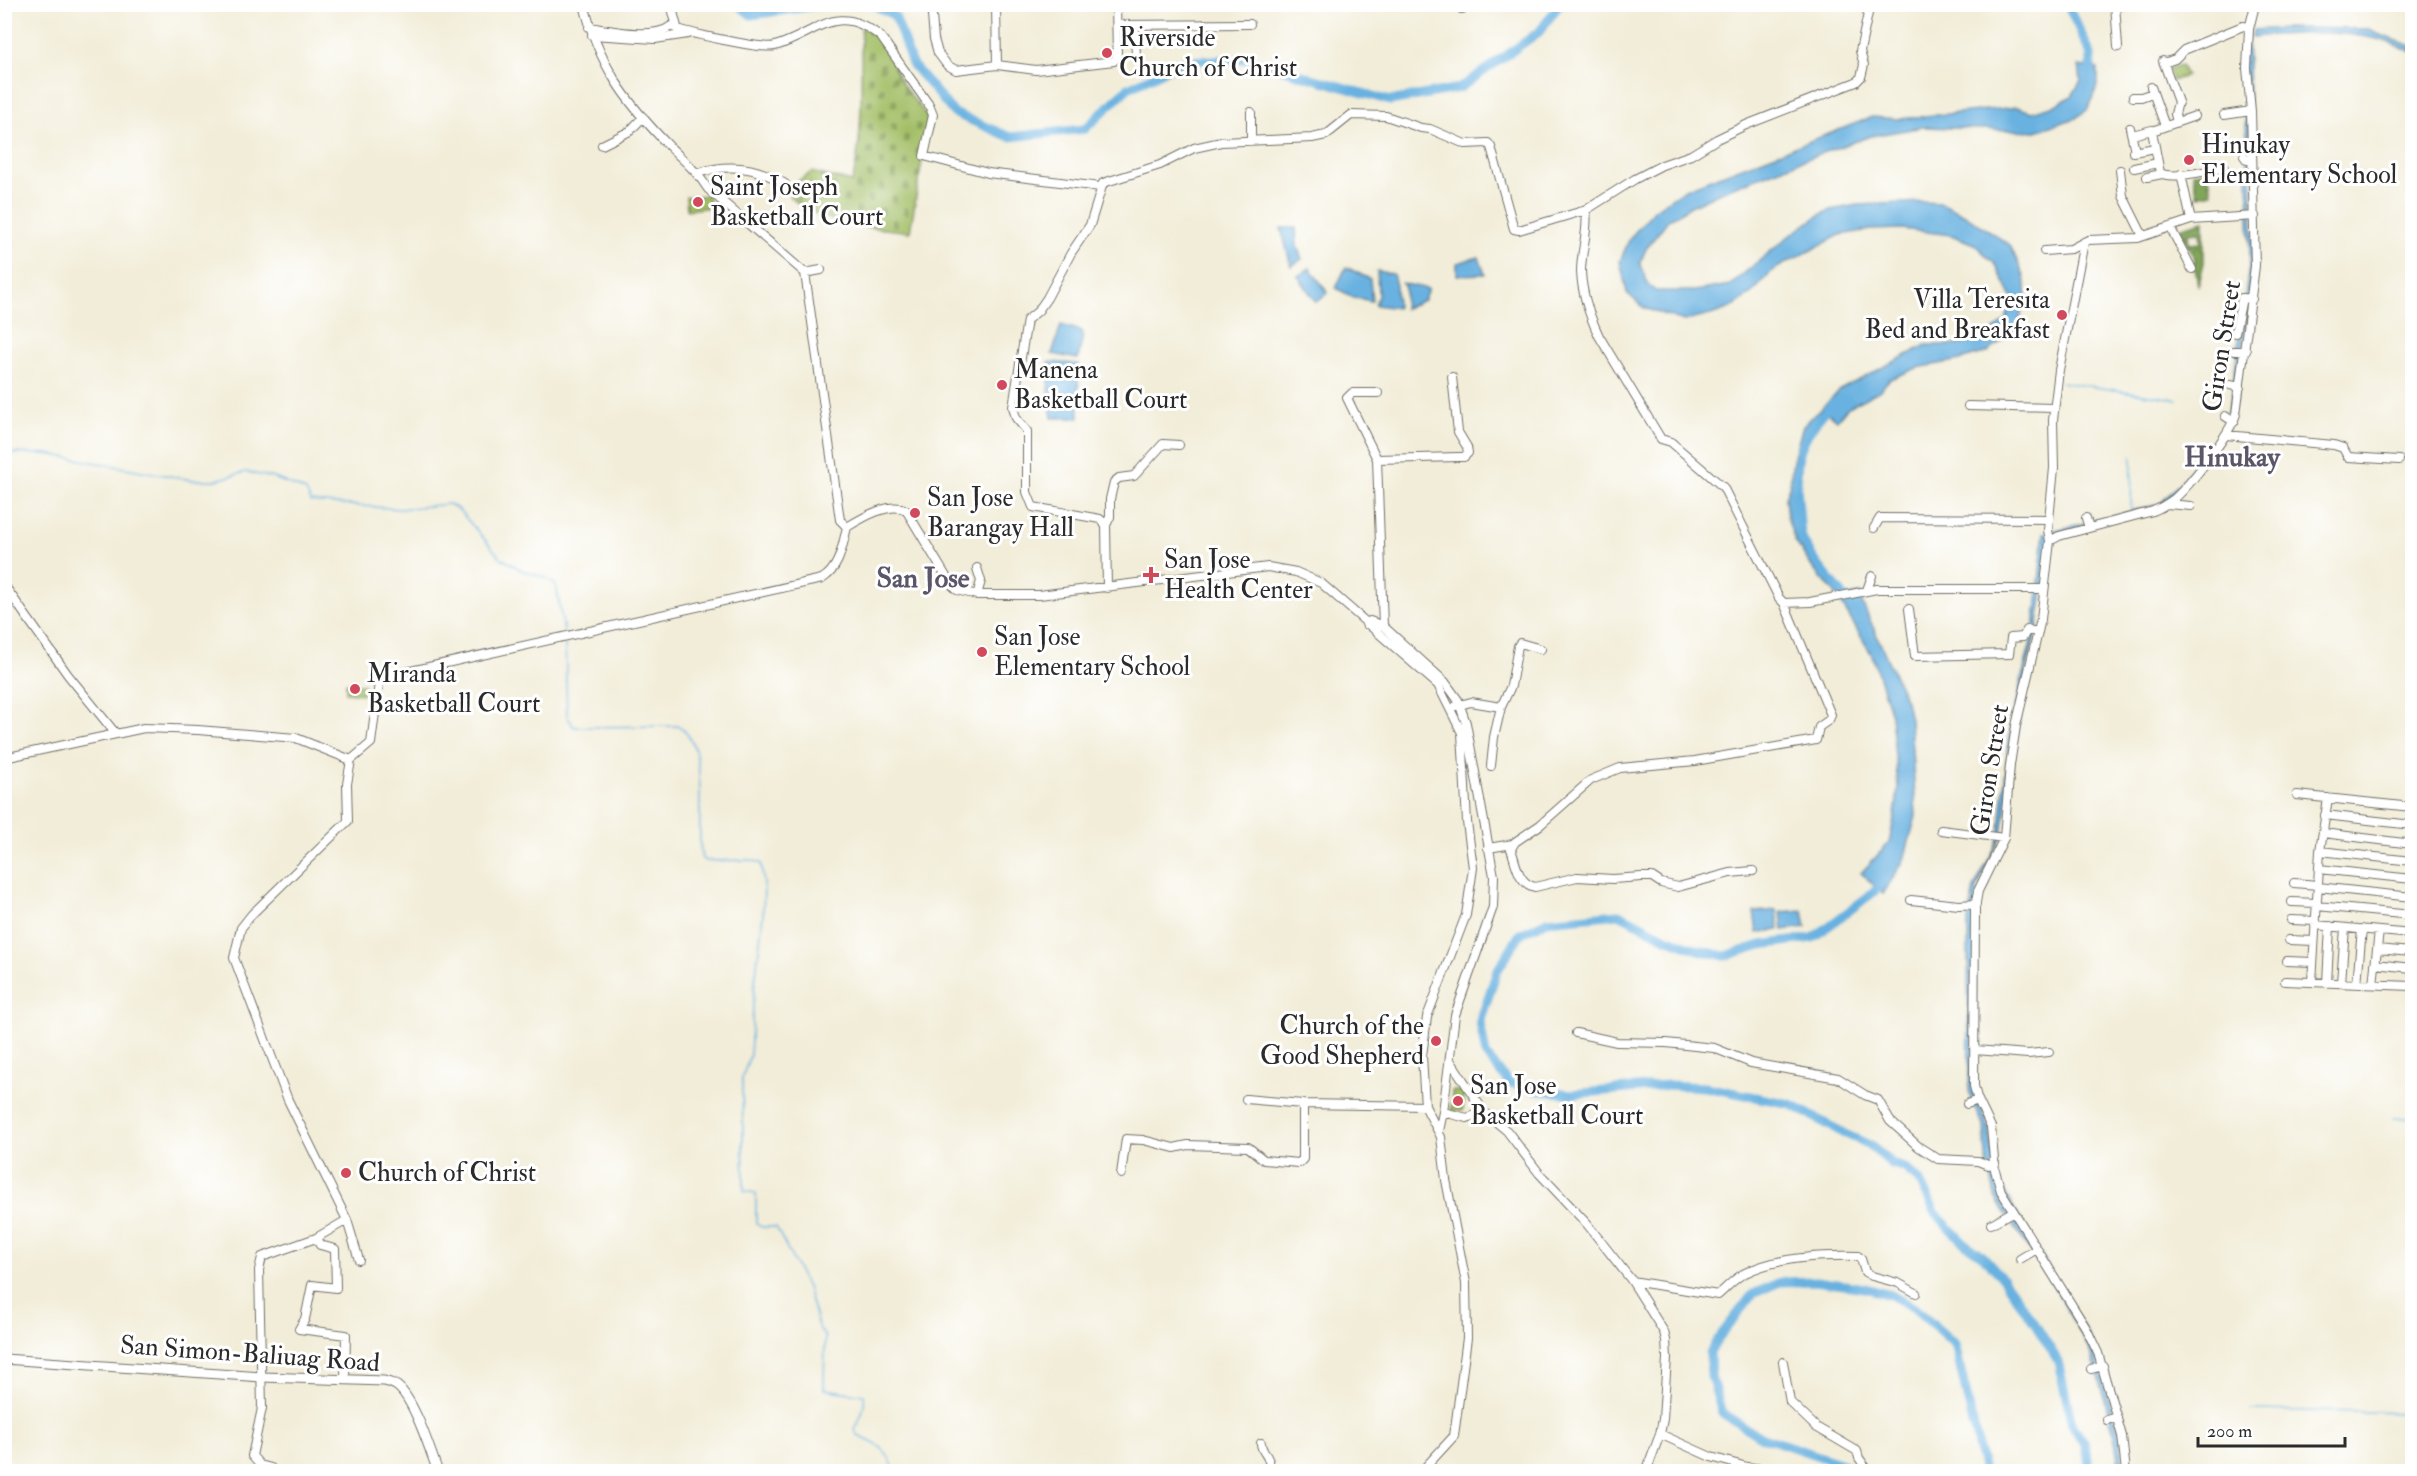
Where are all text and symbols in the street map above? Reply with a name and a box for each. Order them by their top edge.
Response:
place label: Riverside Church of Christ [1119,22,1297,84]
marker: Riverside Church of Christ [1100,46,1114,60]
place label: Hinukay Elementary School [2201,129,2398,191]
marker: Hinukay Elementary School [2182,153,2196,167]
place label: Saint Joseph Basketball Court [710,171,883,233]
marker: Saint Joseph Basketball Court [691,195,705,209]
street label: Giron Street [2196,278,2248,414]
place label: Villa Teresita Bed and Breakfast [1865,284,2050,346]
marker: Villa Teresita Bed and Breakfast [2055,308,2069,322]
place label: Manena Basketball Court [1014,354,1187,416]
marker: Manena Basketball Court [995,378,1009,392]
district label: Hinukay [2184,440,2282,475]
place label: San Jose Barangay Hall [927,482,1074,544]
marker: San Jose Barangay Hall [908,506,922,520]
place label: San Jose Health Center [1164,544,1313,606]
district label: San Jose [877,561,970,596]
marker: San Jose Health Center [1142,566,1160,584]
place label: San Jose Elementary School [994,621,1191,683]
marker: San Jose Elementary School [975,645,989,659]
place label: Miranda Basketball Court [367,658,540,720]
marker: Miranda Basketball Court [348,682,362,696]
street label: Giron Street [1964,702,2016,838]
place label: Church of the Good Shepherd [1260,1010,1424,1073]
marker: Church of the Good Shepherd [1429,1034,1443,1048]
place label: San Jose Basketball Court [1470,1070,1643,1132]
marker: San Jose Basketball Court [1451,1094,1465,1108]
place label: Church of Christ [358,1157,536,1189]
marker: Church of Christ [339,1166,353,1180]
street label: San Simon-Baliuag Road [119,1329,381,1379]
scale bar [2198,1410,2345,1448]
text: 200 m [2207,1420,2252,1443]

